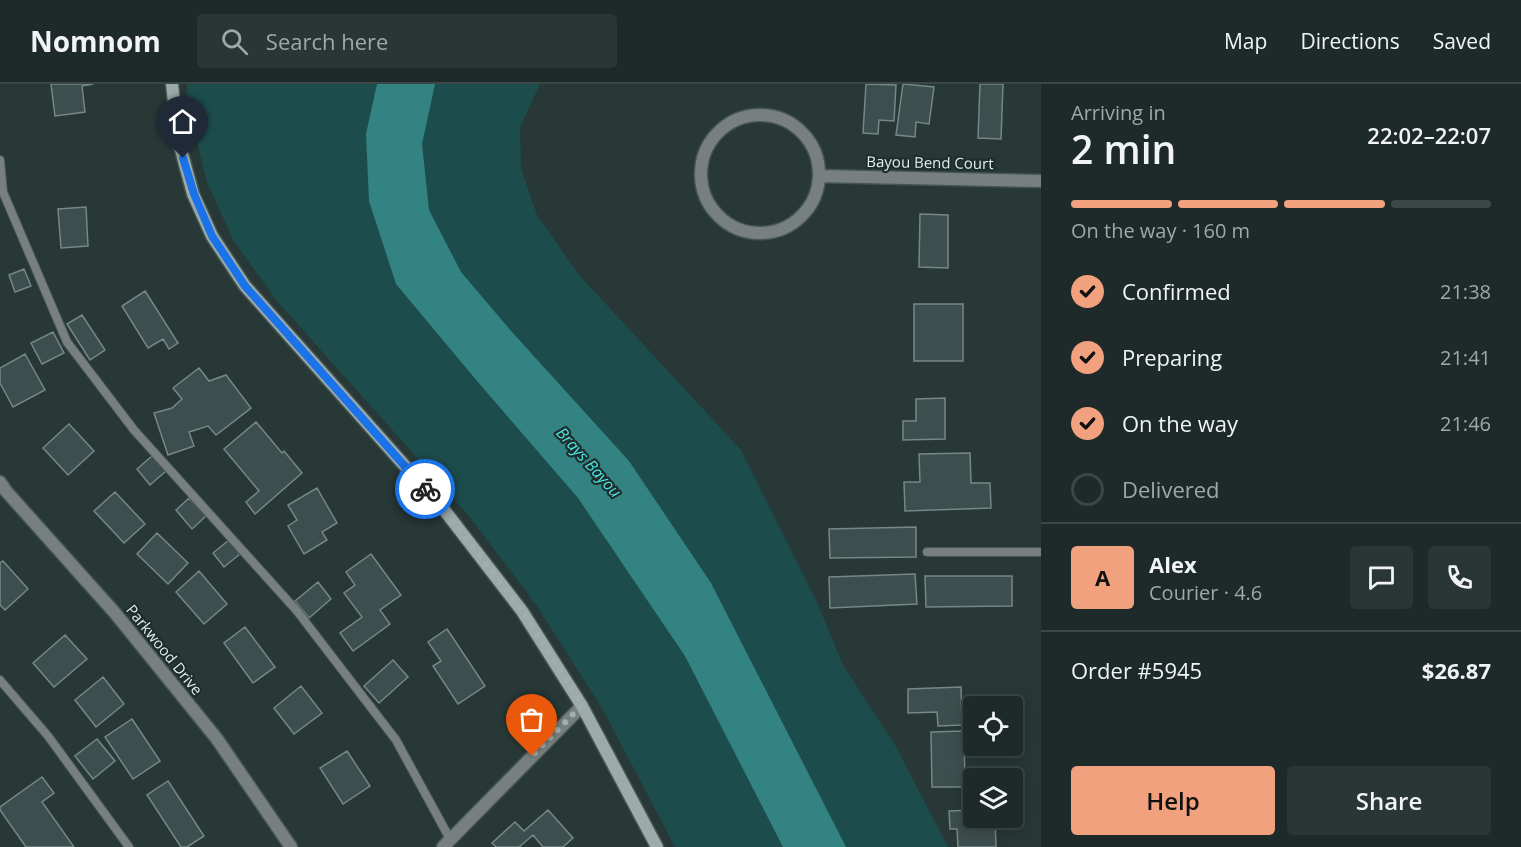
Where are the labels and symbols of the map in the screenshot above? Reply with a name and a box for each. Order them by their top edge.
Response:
pin [157,96,208,158]
street label: Bayou Bend Court [866,151,994,173]
water label: Brays Bayou [552,422,626,502]
courier [395,459,455,519]
street label: Parkwood Drive [122,600,207,699]
pin [506,694,557,756]

